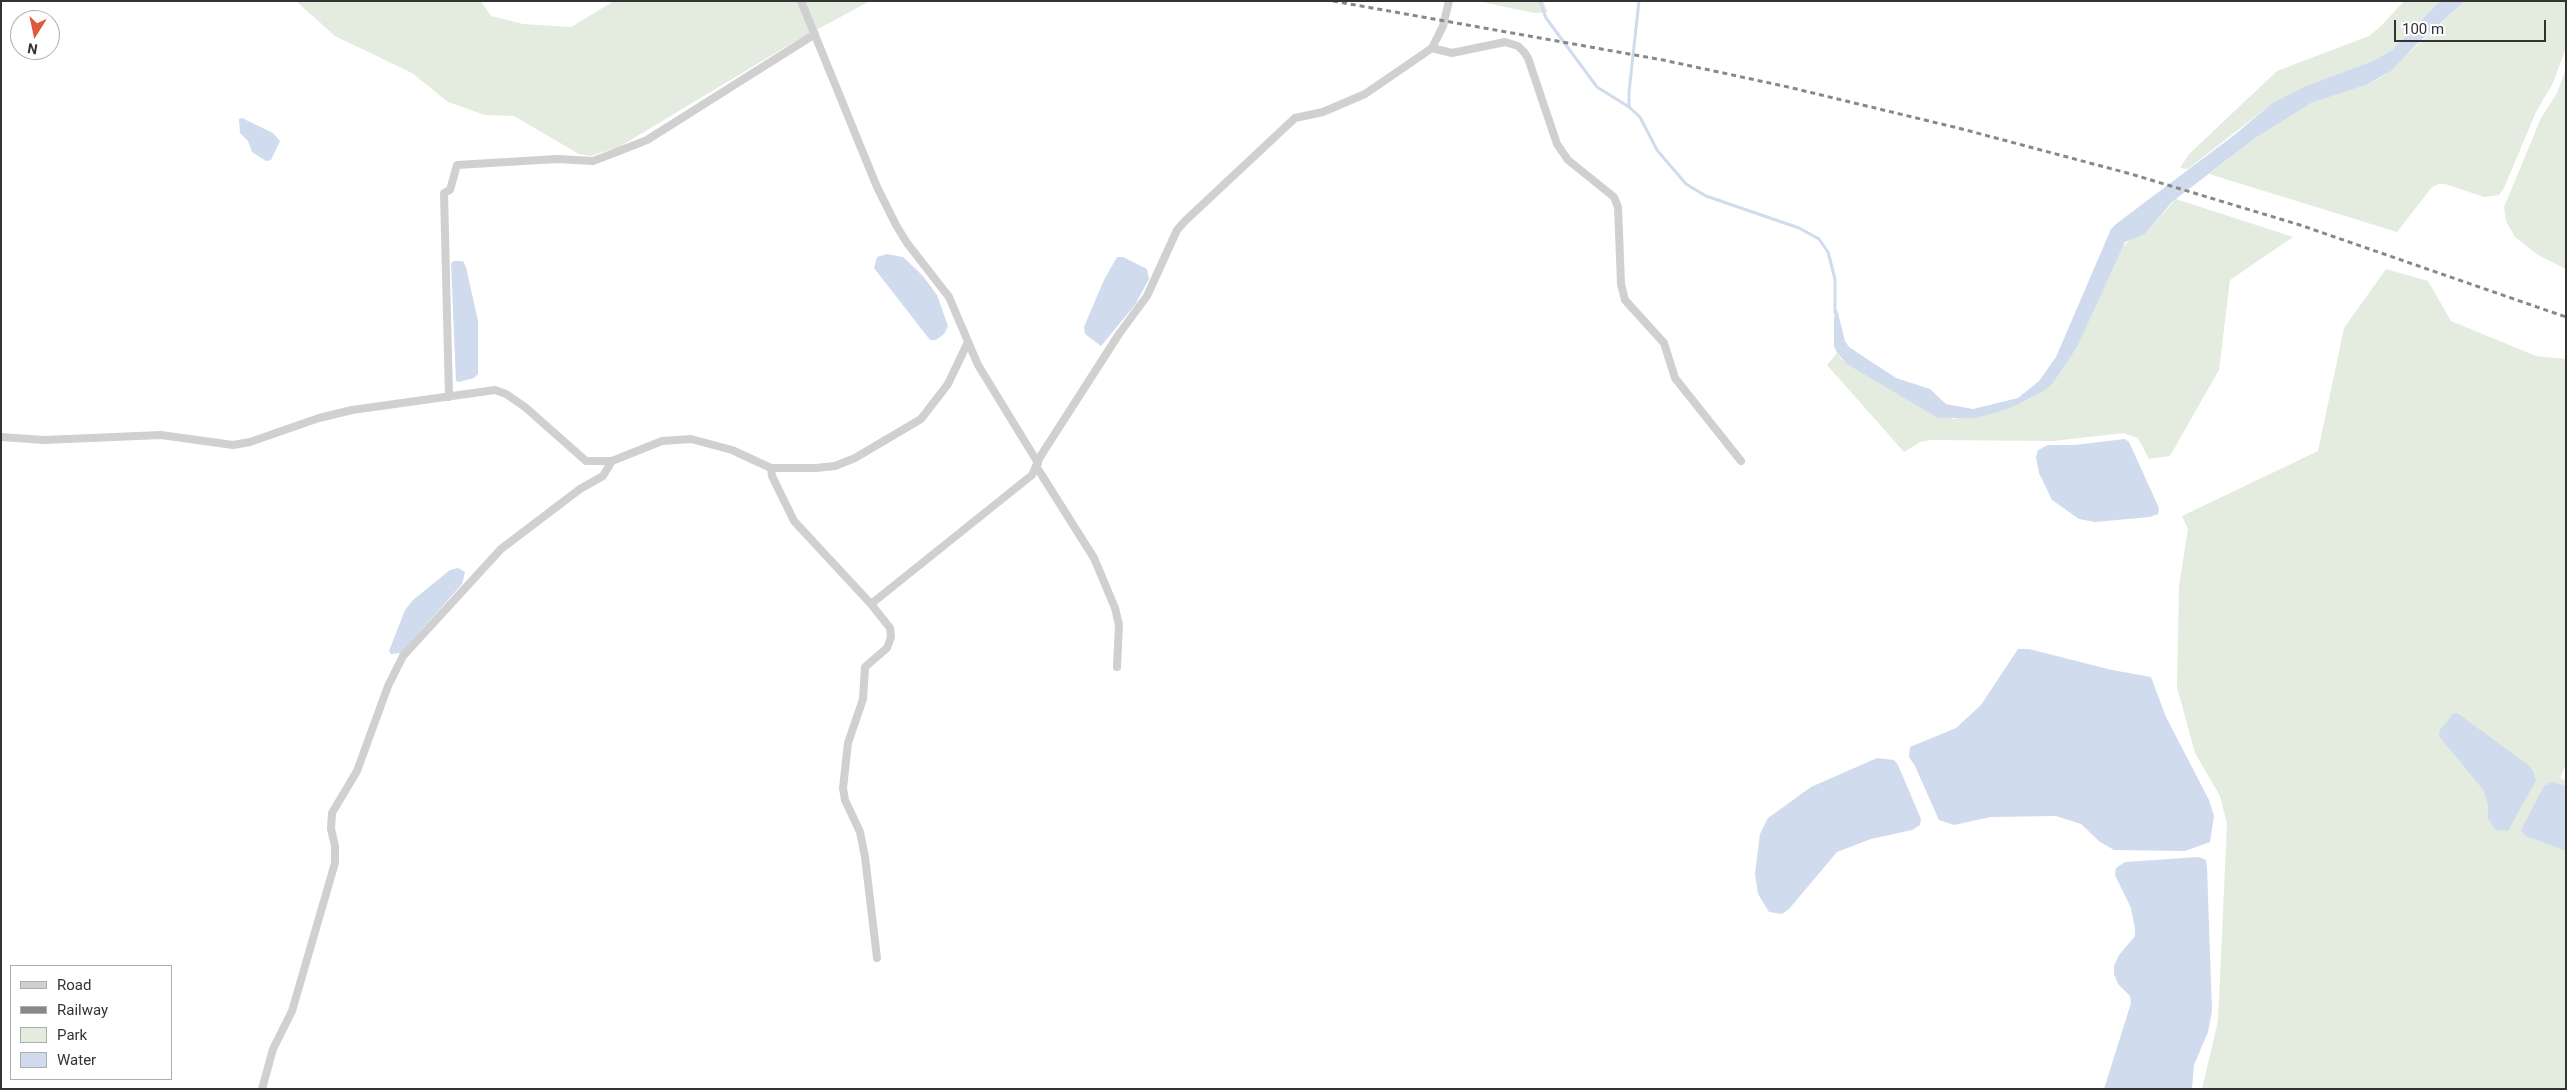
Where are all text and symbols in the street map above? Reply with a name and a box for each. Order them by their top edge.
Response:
north arrow [10,10,60,60]
scale bar [2397,10,2550,42]
text: 100 m [2402,20,2444,38]
text: N [26,40,39,58]
legend [10,965,172,1080]
text: Road [57,976,91,994]
text: Railway [57,1001,108,1019]
text: Park [57,1026,87,1044]
text: Water [57,1051,96,1069]

